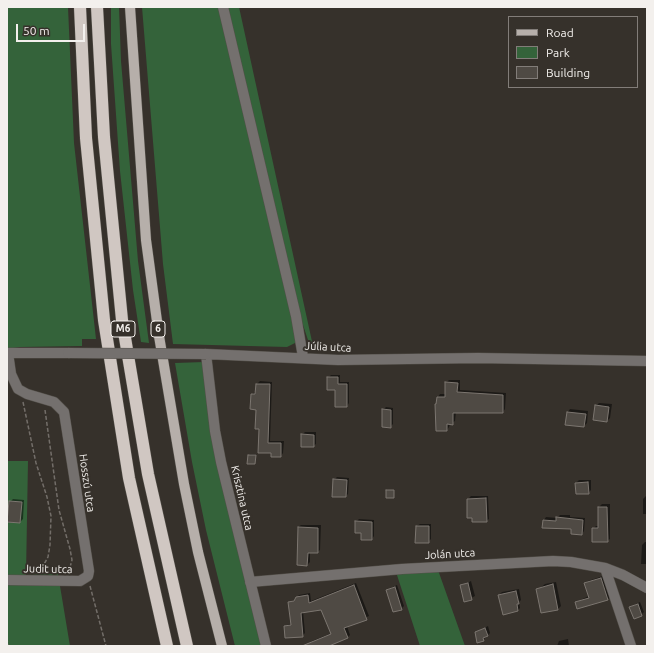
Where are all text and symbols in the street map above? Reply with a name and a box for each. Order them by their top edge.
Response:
scale bar [18,16,87,42]
legend [508,16,638,88]
text: 50 m [23,24,50,37]
text: Road [546,26,574,39]
text: Park [546,46,570,59]
text: Building [546,66,590,79]
road number: M6 [111,321,135,337]
road number: 6 [151,321,165,337]
street label: Júlia utca [304,339,352,355]
street label: Hosszú utca [76,453,98,513]
street label: Krisztina utca [228,464,256,532]
street label: Jolán utca [424,546,476,562]
street label: Judit utca [23,562,73,576]

